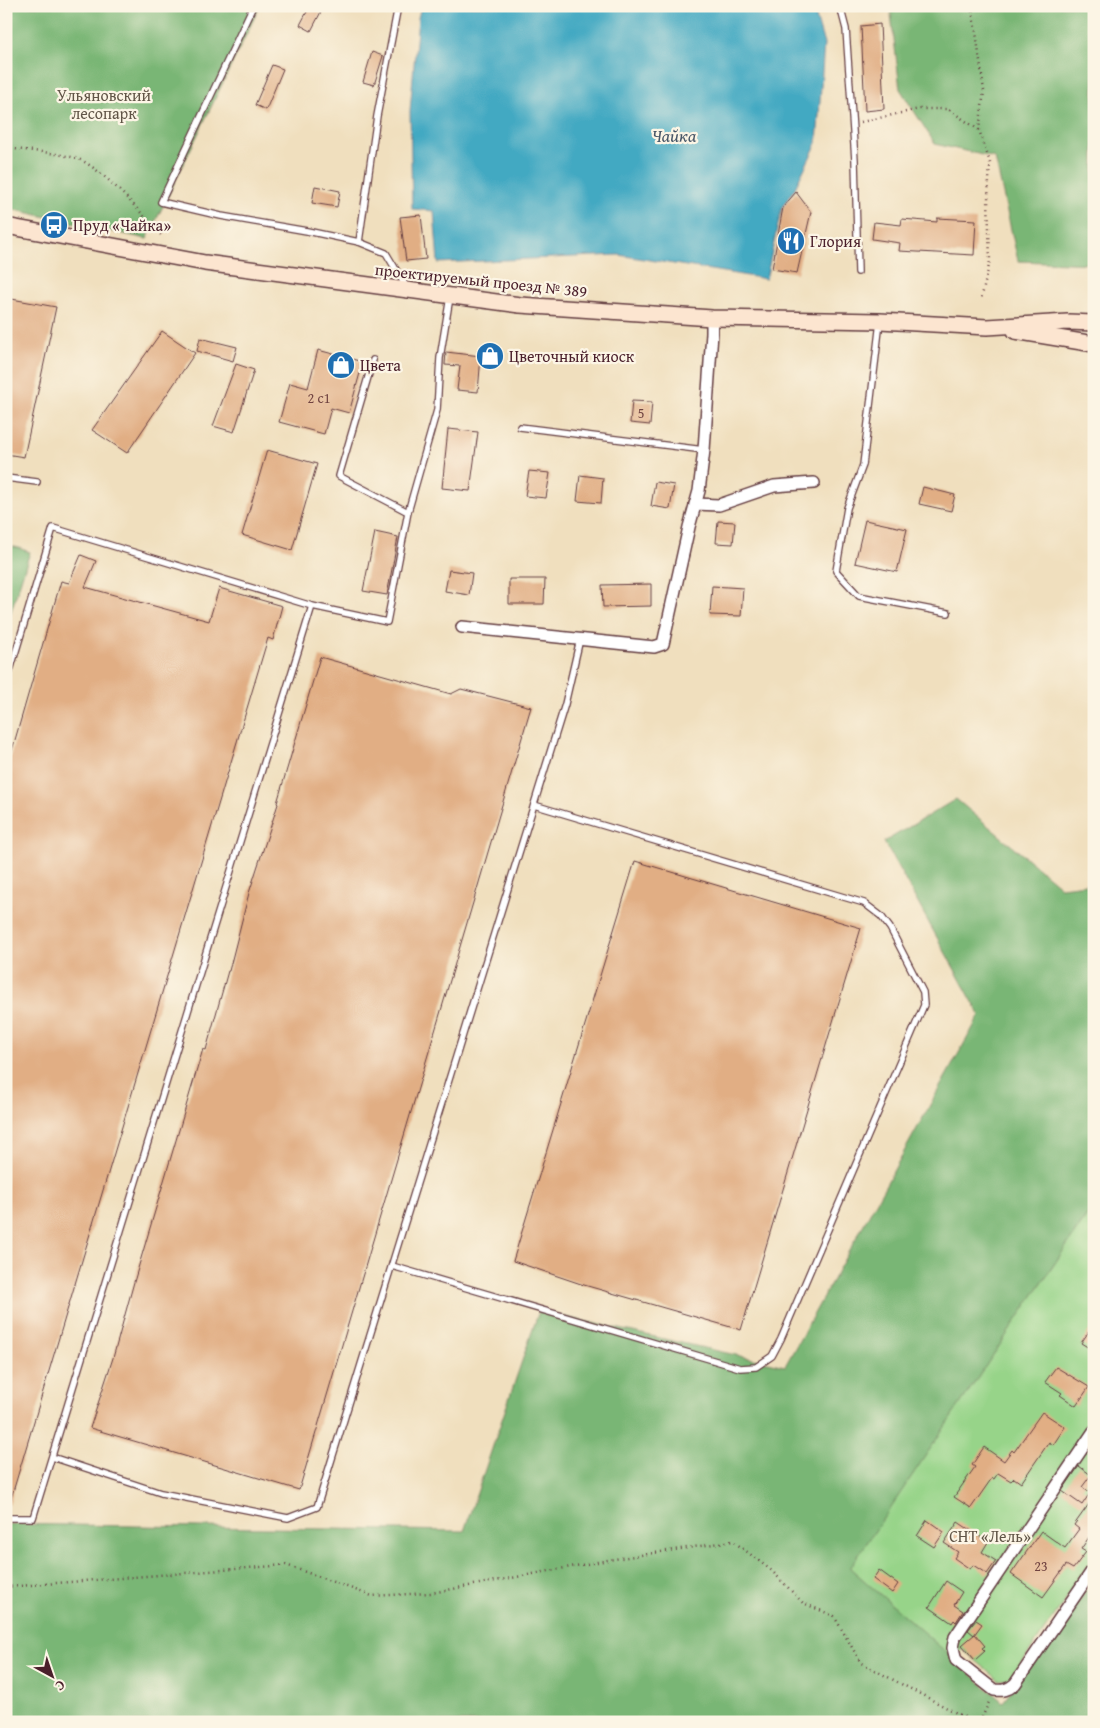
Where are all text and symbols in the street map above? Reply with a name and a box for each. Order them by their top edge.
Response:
park label: Ульяновский лесопарк [57,83,151,125]
water label: Чайка [652,122,697,149]
bus stop icon: Пруд «Чайка» [39,210,69,240]
place label: Пруд «Чайка» [73,213,171,237]
restaurant icon: Глория [776,226,806,256]
place label: Глория [810,229,861,253]
street label: проектируемый проезд № 389 [374,257,589,303]
shop icon: Цветочный киоск [475,341,505,371]
place label: Цветочный киоск [509,344,635,368]
shop icon: Цвета [326,350,356,380]
place label: Цвета [360,353,401,377]
house number: 2 с1 [308,388,330,408]
house number: 5 [638,403,644,423]
park label: СНТ «Лель» [949,1524,1031,1548]
house number: 23 [1034,1556,1048,1576]
north arrow [28,1650,78,1700]
text: С [51,1676,70,1696]

